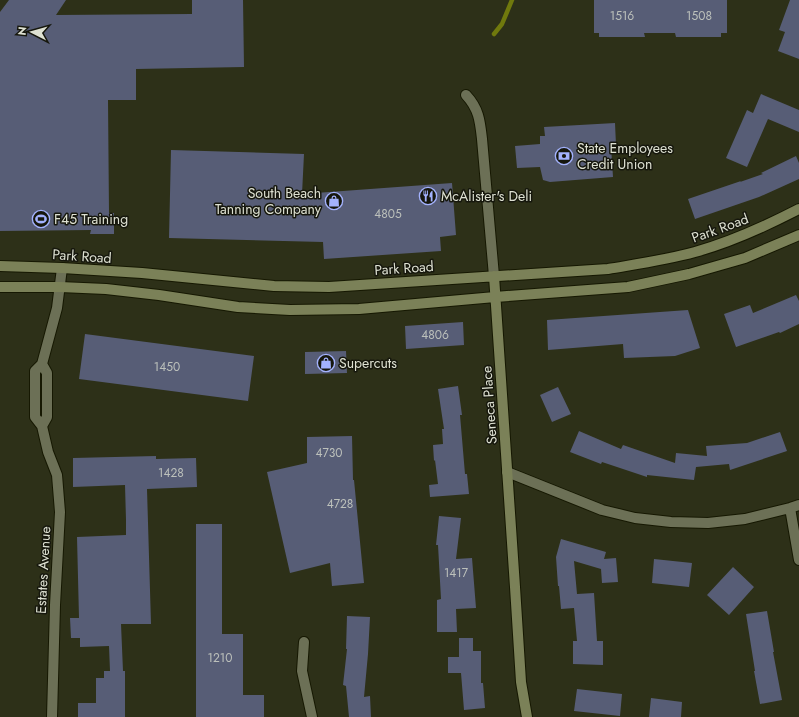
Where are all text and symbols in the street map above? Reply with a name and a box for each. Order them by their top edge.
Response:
house number: 1516 [610,7,634,25]
house number: 1508 [686,7,712,25]
north arrow [12,12,52,52]
text: N [14,26,30,36]
place label: State Employees Credit Union [577,138,673,174]
bank icon: State Employees Credit Union [554,146,574,166]
place label: South Beach Tanning Company [215,183,322,219]
restaurant icon: McAlister's Deli [418,186,438,206]
place label: McAlister's Deli [441,186,532,206]
shop icon: South Beach Tanning Company [324,191,344,211]
house number: 4805 [374,205,402,223]
street label: Park Road [689,208,751,248]
sports icon: F45 Training [31,209,51,229]
place label: F45 Training [54,209,128,229]
street label: Park Road [52,244,112,268]
street label: Park Road [374,256,434,280]
house number: 4806 [421,326,449,344]
shop icon: Supercuts [316,353,336,373]
place label: Supercuts [339,353,397,373]
house number: 1450 [154,358,180,376]
street label: Seneca Place [476,365,502,445]
house number: 4730 [315,444,343,462]
house number: 1428 [158,464,184,482]
house number: 4728 [327,495,353,513]
street label: Estates Avenue [31,526,55,614]
house number: 1417 [444,564,469,582]
house number: 1210 [208,649,232,667]

